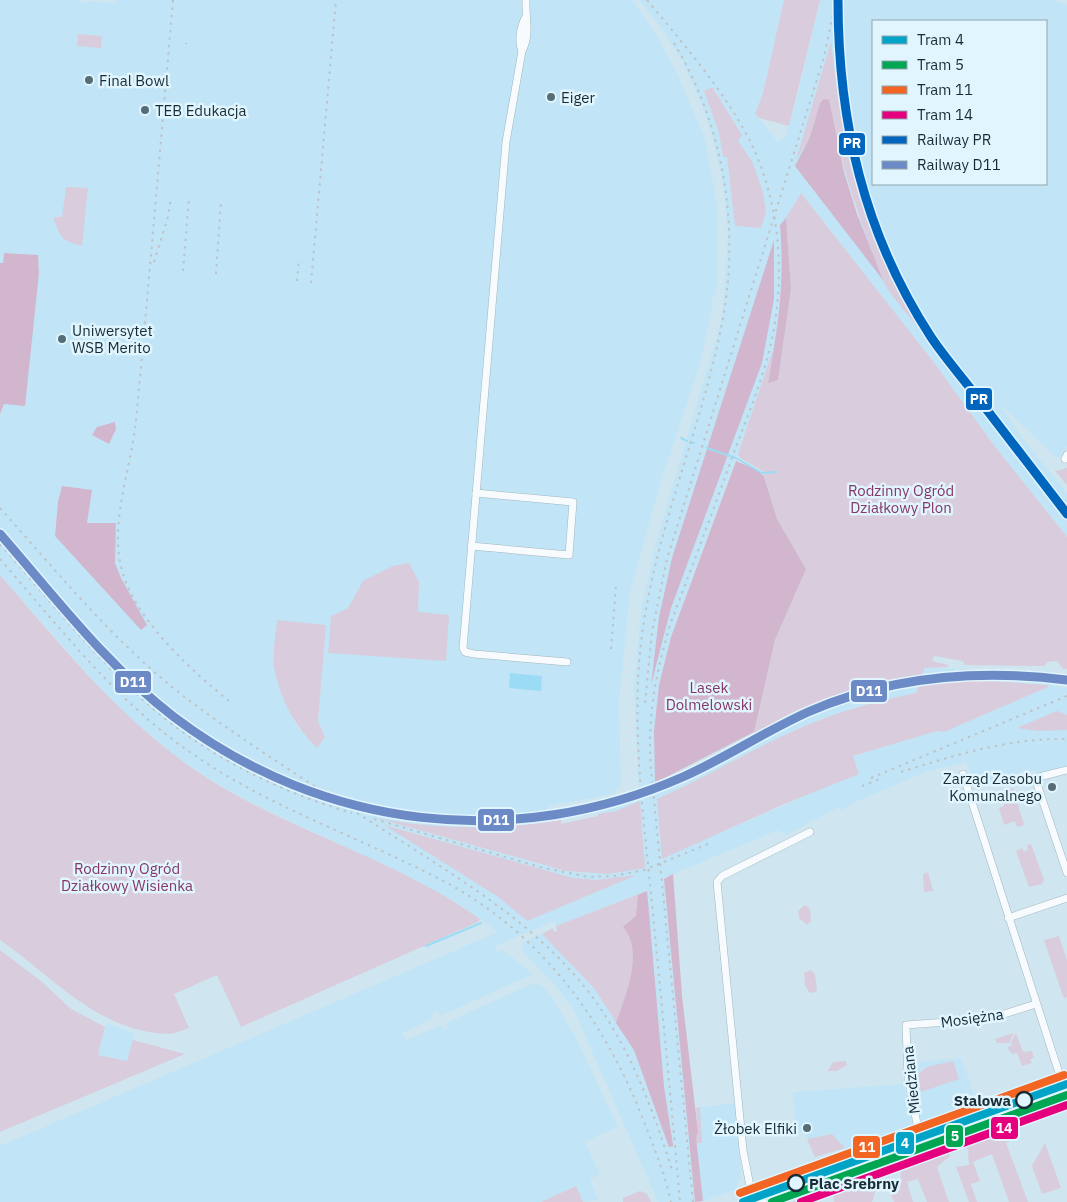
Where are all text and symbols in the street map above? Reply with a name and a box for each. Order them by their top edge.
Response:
legend [872,20,1047,185]
text: Tram 4 [917,30,964,49]
text: Tram 5 [917,55,964,74]
place label: Final Bowl [99,71,169,90]
marker: Final Bowl [83,74,95,86]
text: Tram 11 [917,80,973,99]
place label: Eiger [561,88,596,107]
marker: Eiger [545,91,557,103]
place label: TEB Edukacja [155,101,247,120]
marker: TEB Edukacja [139,104,151,116]
text: Tram 14 [917,105,973,124]
text: Railway PR [917,130,991,149]
line badge: PR [838,132,866,156]
text: PR [843,134,861,152]
text: Railway D11 [917,155,1001,174]
place label: Uniwersytet WSB Merito [72,321,153,357]
marker: Uniwersytet WSB Merito [56,333,68,345]
line badge: PR [965,387,993,411]
text: PR [970,390,988,408]
park label: Rodzinny Ogród Działkowy Plon [848,481,954,517]
line badge: D11 [114,670,152,694]
text: D11 [120,673,147,691]
park label: Lasek Dolmelowski [666,678,752,714]
line badge: D11 [850,679,888,703]
text: D11 [856,682,883,700]
place label: Zarząd Zasobu Komunalnego [943,769,1042,805]
marker: Zarząd Zasobu Komunalnego [1046,781,1058,793]
line badge: D11 [477,808,515,832]
text: D11 [483,811,510,829]
park label: Rodzinny Ogród Działkowy Wisienka [61,859,193,895]
street label: Mosiężna [939,1004,1005,1032]
street label: Miedziana [898,1045,924,1115]
place label: Stalowa [954,1091,1011,1110]
marker: Stalowa [1015,1091,1033,1109]
line badge: 14 [990,1116,1019,1140]
place label: Żłobek Elfiki [714,1119,797,1138]
text: 14 [996,1119,1012,1137]
marker: Żłobek Elfiki [801,1122,813,1134]
line badge: 5 [945,1124,964,1148]
text: 5 [951,1127,959,1145]
line badge: 4 [895,1131,915,1155]
text: 4 [901,1134,909,1152]
line badge: 11 [852,1135,881,1159]
text: 11 [859,1138,876,1156]
marker: Plac Srebrny [787,1174,805,1192]
place label: Plac Srebrny [809,1174,899,1193]

